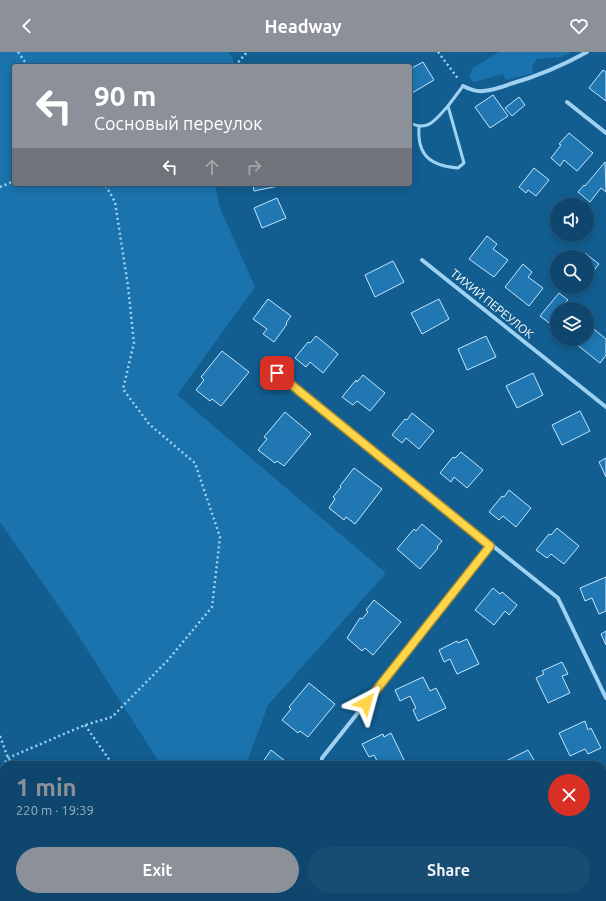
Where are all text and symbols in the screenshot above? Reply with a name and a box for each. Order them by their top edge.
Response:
icon: back [16,15,38,37]
icon: heart [568,15,590,37]
text: Headway [264,16,342,36]
icon: left [28,80,80,132]
text: 90 m [94,80,156,111]
text: Сосновый переулок [94,113,263,133]
icon: left [159,156,181,178]
icon: ahead [201,156,223,178]
icon: right [243,156,265,178]
map controls [550,198,594,346]
button: sound [550,198,594,242]
button: search [550,250,594,294]
street label: ТИХИЙ ПЕРЕУЛОК [448,266,537,341]
button: layers [550,302,594,346]
pin [260,356,294,390]
icon: arrive [266,362,288,384]
position arrow [345,682,387,724]
text: 1 min [16,774,77,801]
button: close [548,774,590,816]
text: 220 m · 19:39 [16,803,94,817]
button: Exit [16,847,299,893]
button: Share [307,847,590,893]

